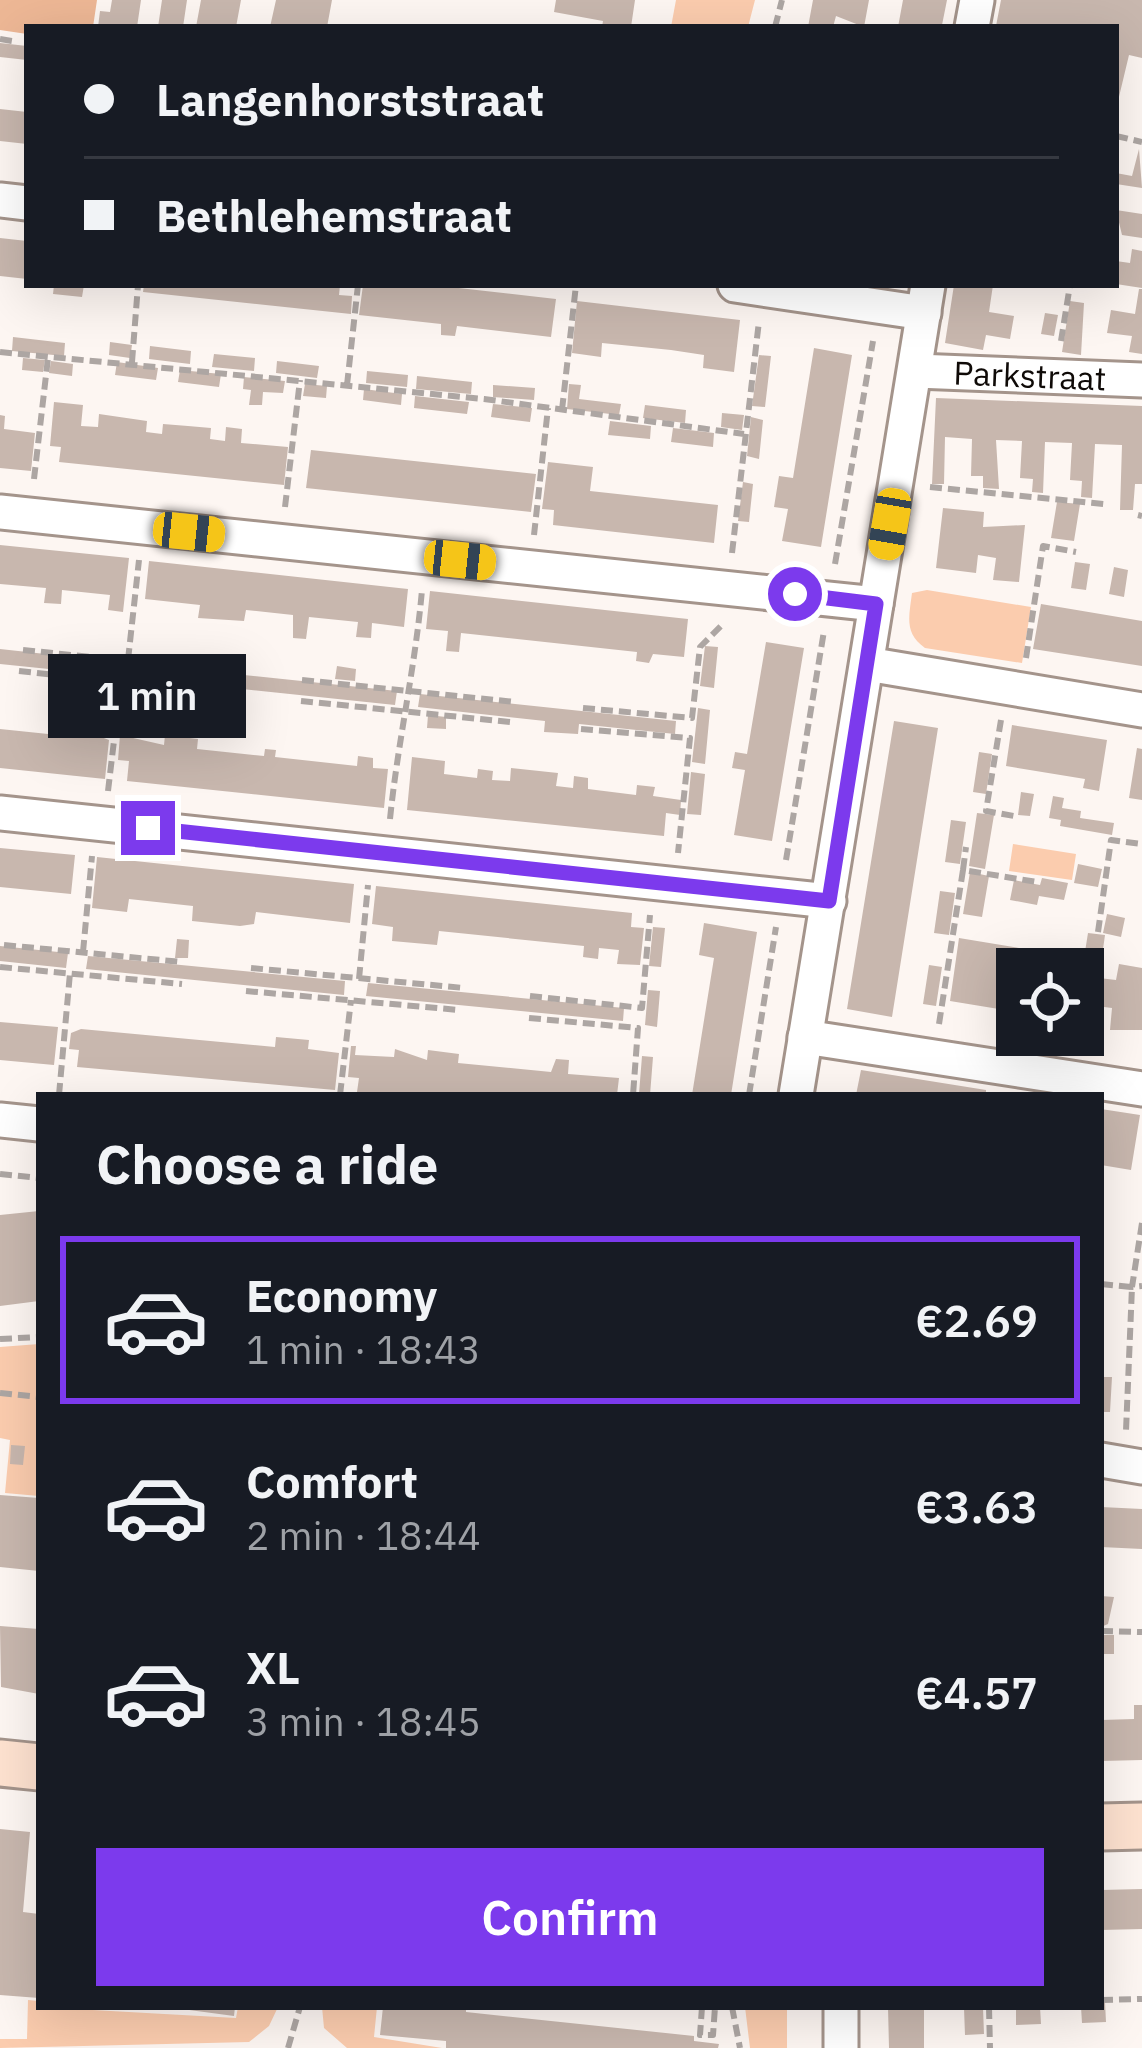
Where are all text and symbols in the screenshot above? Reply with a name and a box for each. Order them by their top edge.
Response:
text: Langenhorststraat [156,70,544,128]
text: Bethlehemstraat [156,186,512,244]
street label: Parkstraat [953,351,1107,400]
car [866,485,914,563]
car [151,510,227,554]
car [422,538,498,582]
route start [768,567,822,621]
callout: 1 min [49,654,247,738]
text: 1 min [97,670,197,721]
route end [121,801,175,855]
map controls [996,948,1104,1056]
button: locate [996,948,1104,1056]
text: Choose a ride [96,1129,438,1199]
icon: car [102,1266,210,1374]
text: Economy [246,1266,437,1324]
text: €2.69 [915,1291,1038,1349]
text: 1 min · 18:43 [246,1324,481,1375]
icon: car [102,1452,210,1560]
text: Comfort [246,1452,418,1510]
text: €3.63 [915,1477,1038,1535]
text: 2 min · 18:44 [246,1510,481,1561]
icon: car [102,1638,210,1746]
text: XL [246,1638,300,1696]
text: €4.57 [915,1663,1038,1721]
text: 3 min · 18:45 [246,1696,481,1747]
button: Confirm [96,1848,1044,1986]

